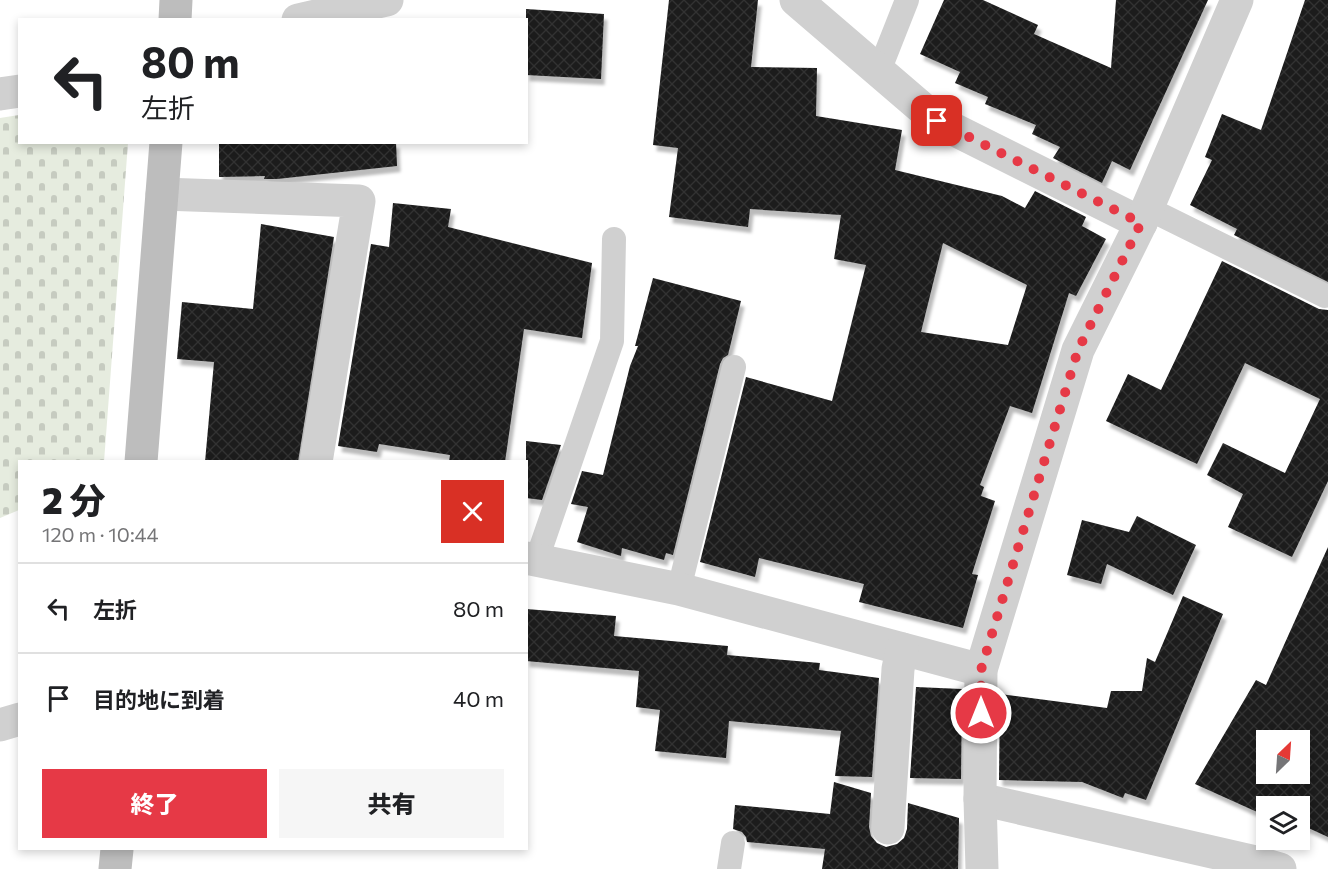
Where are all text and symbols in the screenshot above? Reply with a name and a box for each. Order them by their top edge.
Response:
text: 80 m [141,35,240,87]
icon: left [42,42,120,120]
text: 左折 [141,91,195,124]
pin [911,95,962,146]
icon: arrive [920,104,953,137]
text: 2 分 [42,477,106,521]
button: close [441,480,504,543]
text: 120 m · 10:44 [42,522,159,546]
icon: left [42,592,75,625]
text: 80 m [453,595,504,622]
text: 左折 [93,596,137,623]
position arrow [949,681,1013,745]
icon: arrive [42,682,75,715]
text: 40 m [453,685,504,712]
text: 目的地に到着 [93,686,225,713]
north arrow [1256,730,1310,784]
map controls [1256,730,1310,850]
button: 終了 [42,769,267,838]
button: 共有 [279,769,504,838]
button: layers [1256,796,1310,850]

